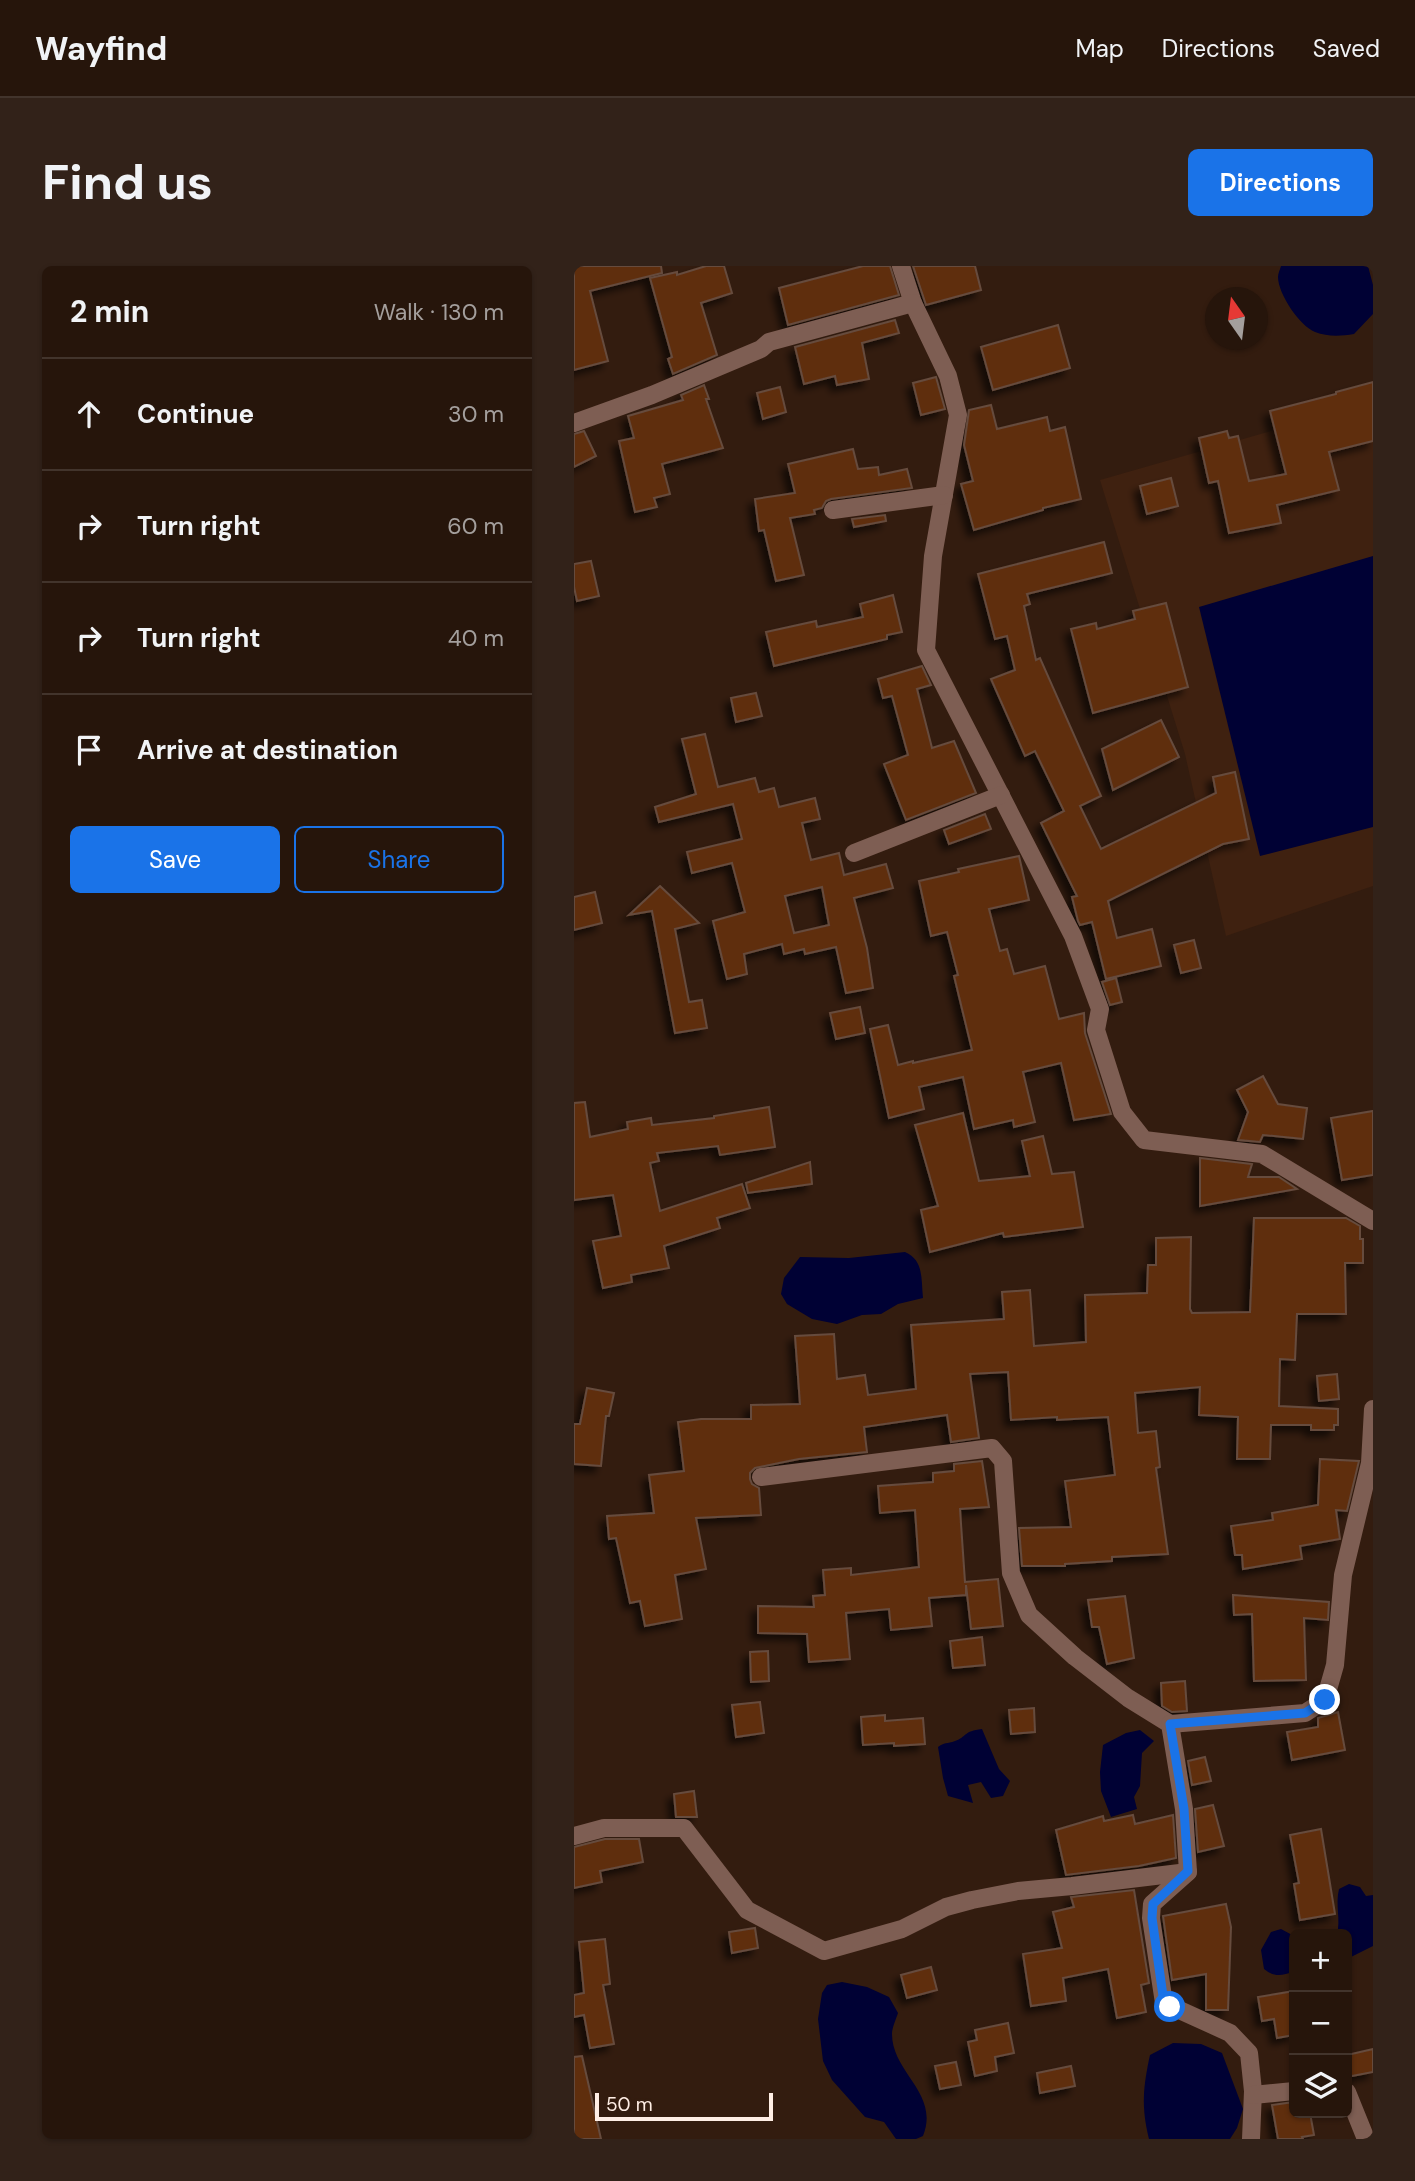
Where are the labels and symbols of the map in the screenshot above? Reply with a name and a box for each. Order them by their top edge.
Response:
north arrow [1205,287,1268,350]
route end [1309,1684,1340,1715]
route start [1154,1991,1185,2022]
scale bar [595,2090,774,2122]

